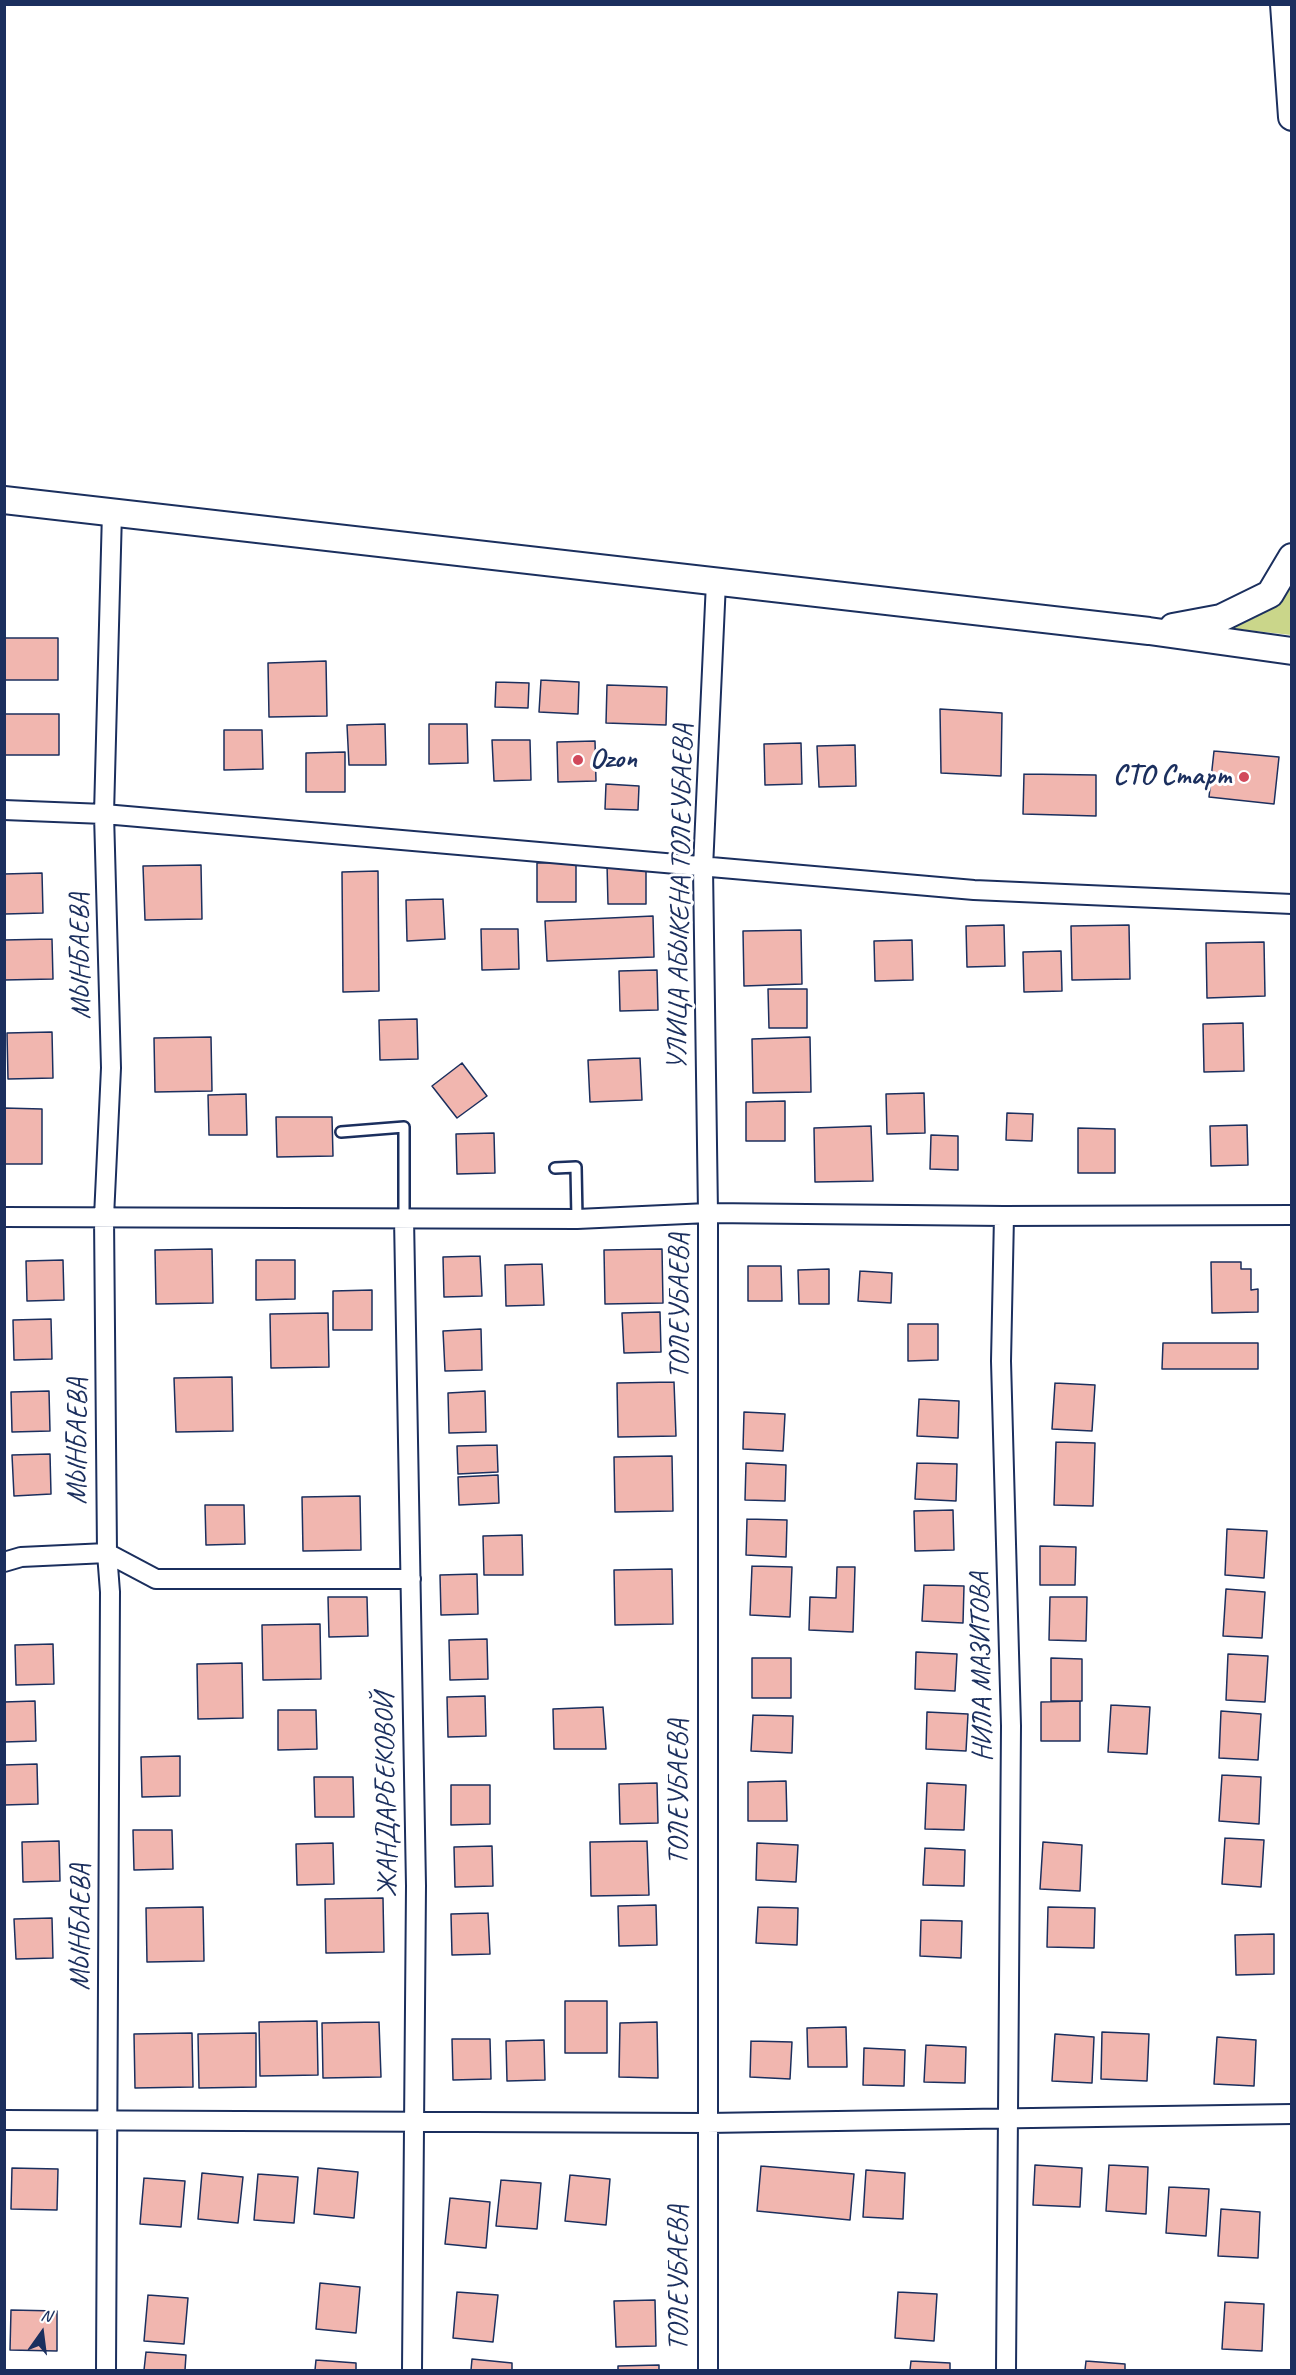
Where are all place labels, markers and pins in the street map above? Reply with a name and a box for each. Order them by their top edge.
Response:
place label: Ozon [590,743,637,777]
marker: Ozon [571,753,585,767]
place label: СТО Старт [1113,760,1232,794]
marker: СТО Старт [1237,770,1251,784]

